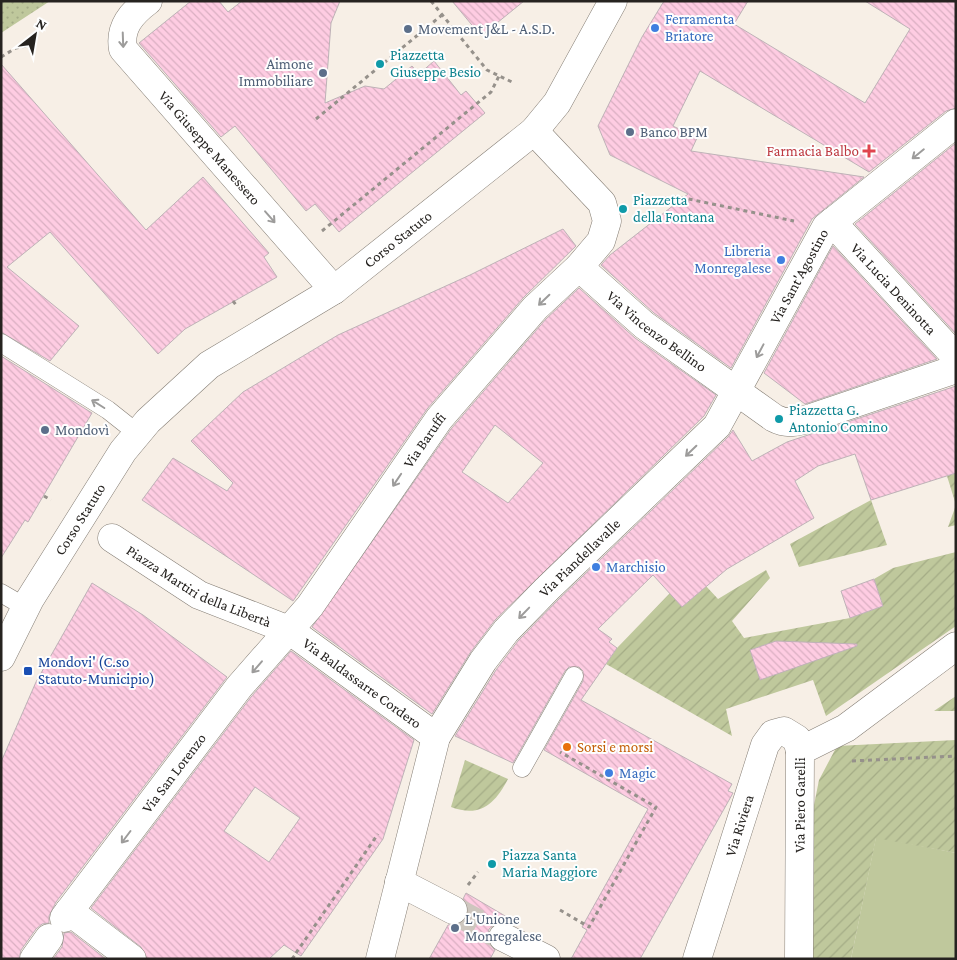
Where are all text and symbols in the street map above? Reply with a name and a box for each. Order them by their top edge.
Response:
north arrow [10,10,60,60]
place label: Ferramenta Briatore [665,11,735,44]
text: N [33,15,50,33]
place label: Movement J&L - A.S.D. [418,21,555,38]
marker: Ferramenta Briatore [649,22,661,34]
marker: Movement J&L - A.S.D. [402,23,414,35]
one-way arrow [118,31,128,47]
place label: Piazzetta Giuseppe Besio [390,47,481,81]
place label: Aimone Immobiliare [239,56,313,89]
marker: Piazzetta Giuseppe Besio [374,58,386,70]
marker: Aimone Immobiliare [317,67,329,79]
street label: Via Giuseppe Manessero [156,88,264,208]
place label: Banco BPM [640,124,708,140]
marker: Banco BPM [624,126,636,138]
place label: Farmacia Balbo [767,143,859,159]
marker: Farmacia Balbo [863,145,875,157]
one-way arrow [912,148,925,159]
place label: Piazzetta della Fontana [633,192,715,225]
marker: Piazzetta della Fontana [617,203,629,215]
street label: Corso Statuto [361,207,435,271]
one-way arrow [264,211,275,224]
street label: Via Sant'Agostino [767,226,831,327]
street label: Via Lucia Deninotta [848,240,939,338]
place label: Libreria Monregalese [694,243,771,277]
marker: Libreria Monregalese [775,254,787,266]
street label: Via Vincenzo Bellino [604,288,710,375]
one-way arrow [538,294,550,306]
one-way arrow [755,343,765,358]
one-way arrow [91,398,105,408]
place label: Piazzetta G. Antonio Comino [789,402,888,435]
street label: Via Baruffi [400,409,449,471]
marker: Piazzetta G. Antonio Comino [773,413,785,425]
place label: Mondovì [55,422,109,438]
marker: Mondovì [39,424,51,436]
one-way arrow [685,445,698,457]
one-way arrow [391,473,402,487]
street label: Corso Statuto [52,480,109,558]
street label: Via Piandellavalle [536,515,624,600]
street label: Piazza Martiri della Libertà [124,542,274,630]
place label: Marchisio [606,559,666,575]
marker: Marchisio [590,561,602,573]
one-way arrow [518,607,530,619]
street label: Via Baldassarre Cordero [300,635,425,732]
place label: Mondovi' (C.so Statuto-Municipio) [38,654,155,688]
one-way arrow [251,660,263,673]
marker: Mondovi' (C.so Statuto-Municipio) [22,665,34,677]
street label: Via San Lorenzo [139,730,209,816]
place label: Sorsi e morsi [577,739,653,755]
marker: Sorsi e morsi [561,741,573,753]
street label: Via Piero Garelli [792,757,808,853]
place label: Magic [619,765,657,782]
marker: Magic [603,767,615,779]
street label: Via Riviera [722,793,757,858]
one-way arrow [120,830,131,843]
place label: Piazza Santa Maria Maggiore [502,847,598,881]
marker: Piazza Santa Maria Maggiore [486,858,498,870]
place label: L'Unione Monregalese [465,911,542,945]
marker: L'Unione Monregalese [449,922,461,934]

